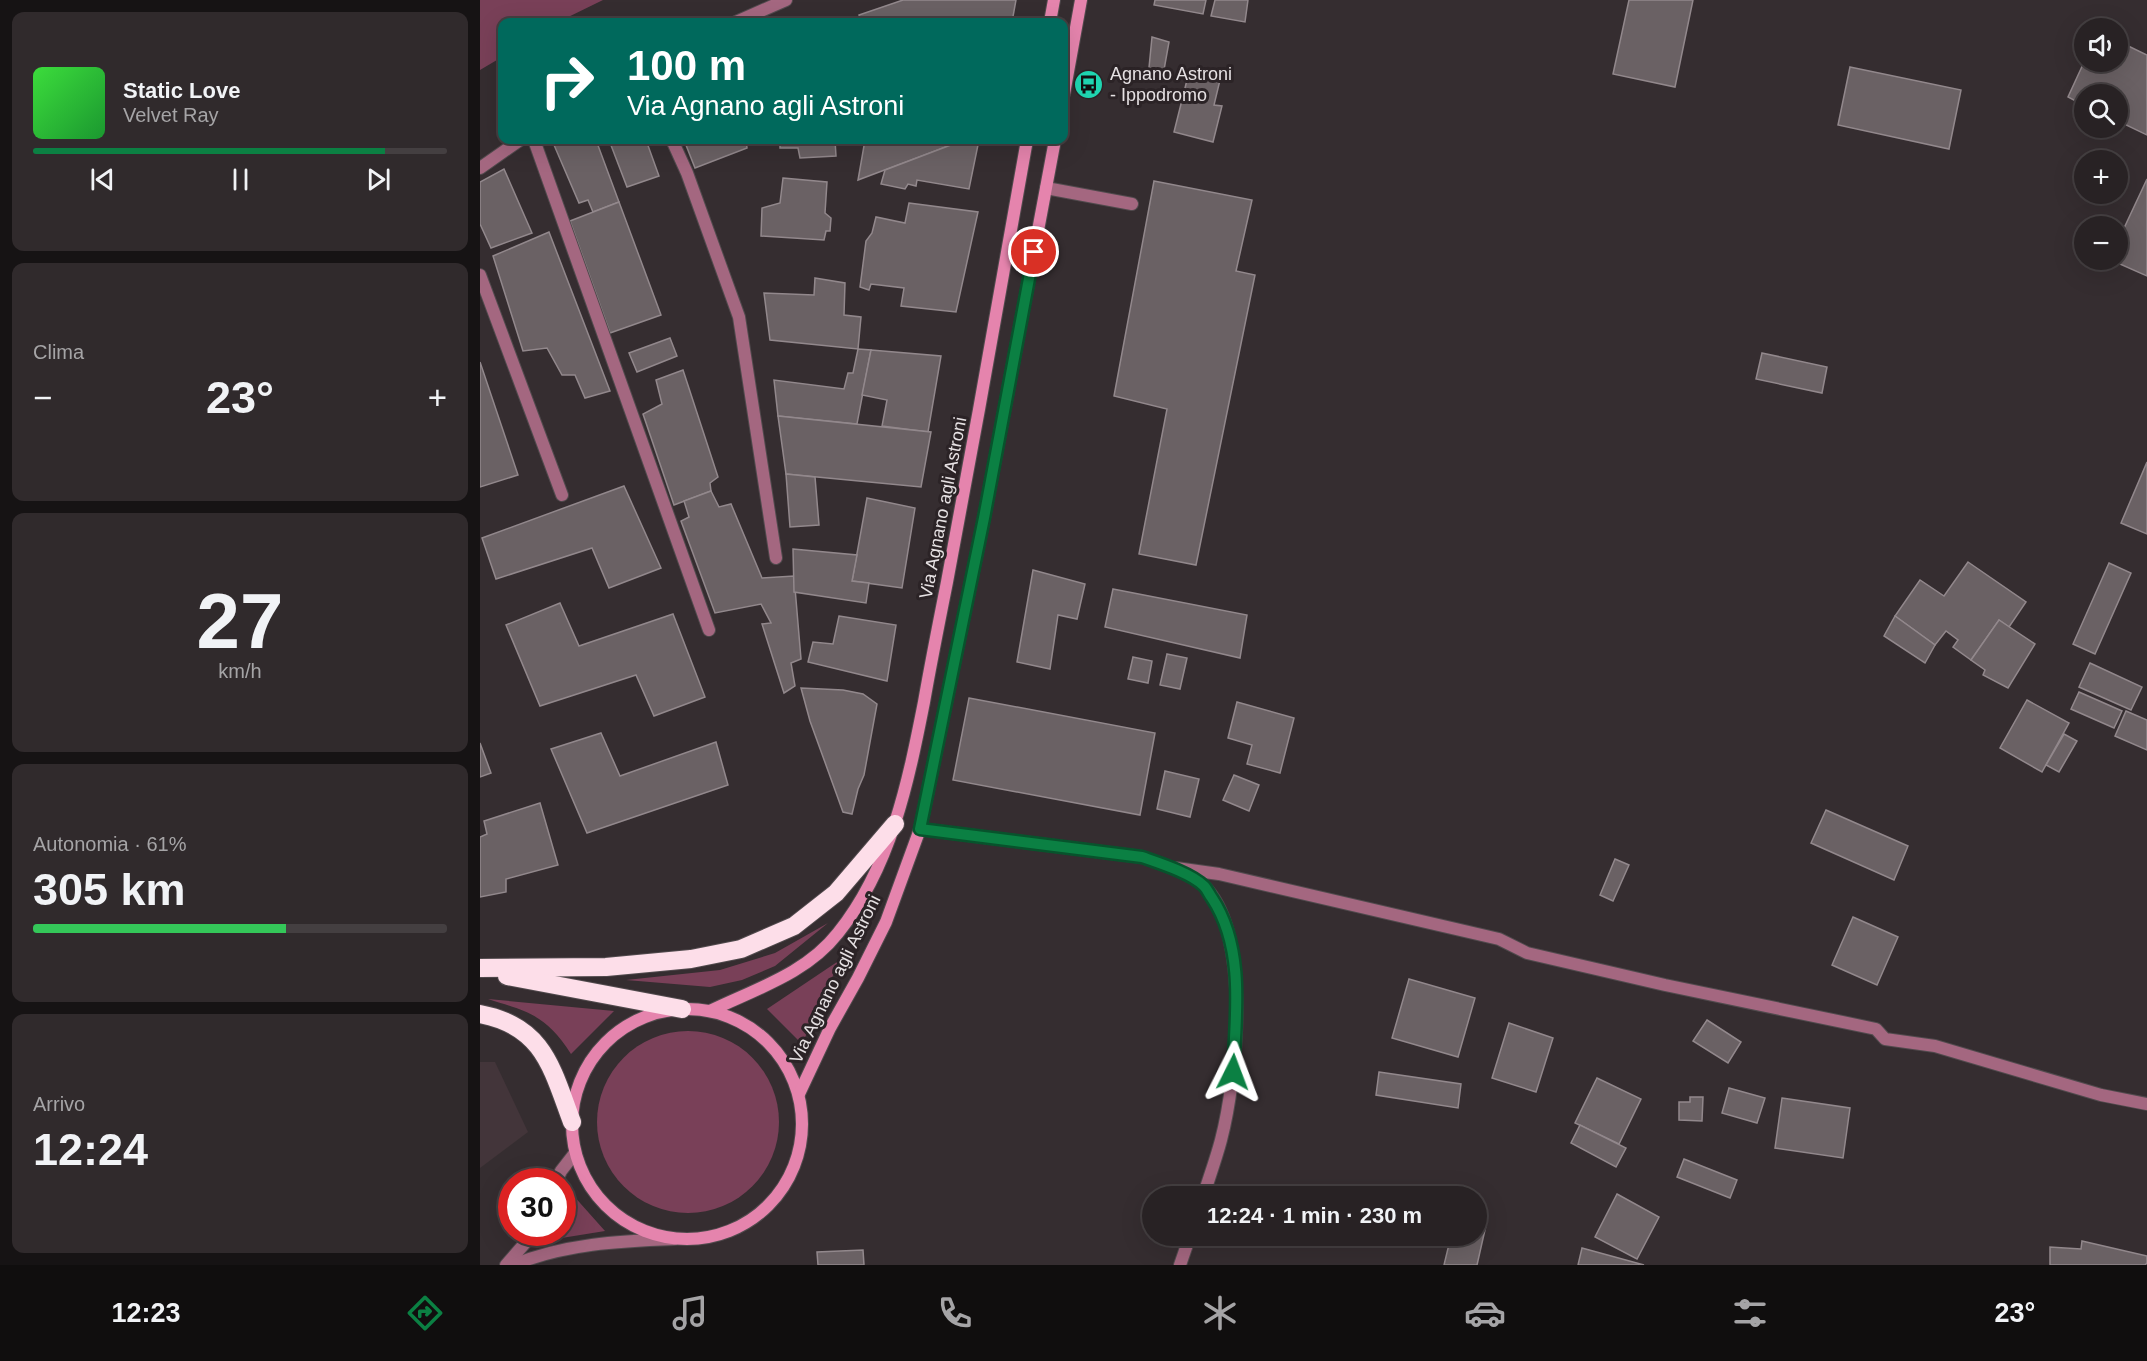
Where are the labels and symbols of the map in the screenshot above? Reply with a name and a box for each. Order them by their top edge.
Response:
place label: Agnano Astroni - Ippodromo [1110,64,1232,105]
bus stop icon: Agnano Astroni - Ippodromo [1073,68,1105,100]
pin [1008,226,1059,277]
street label: Via Agnano agli Astroni [916,415,970,601]
street label: Via Agnano agli Astroni [786,892,884,1066]
position arrow [1201,1040,1265,1104]
speed limit sign: 30 [498,1168,576,1246]

